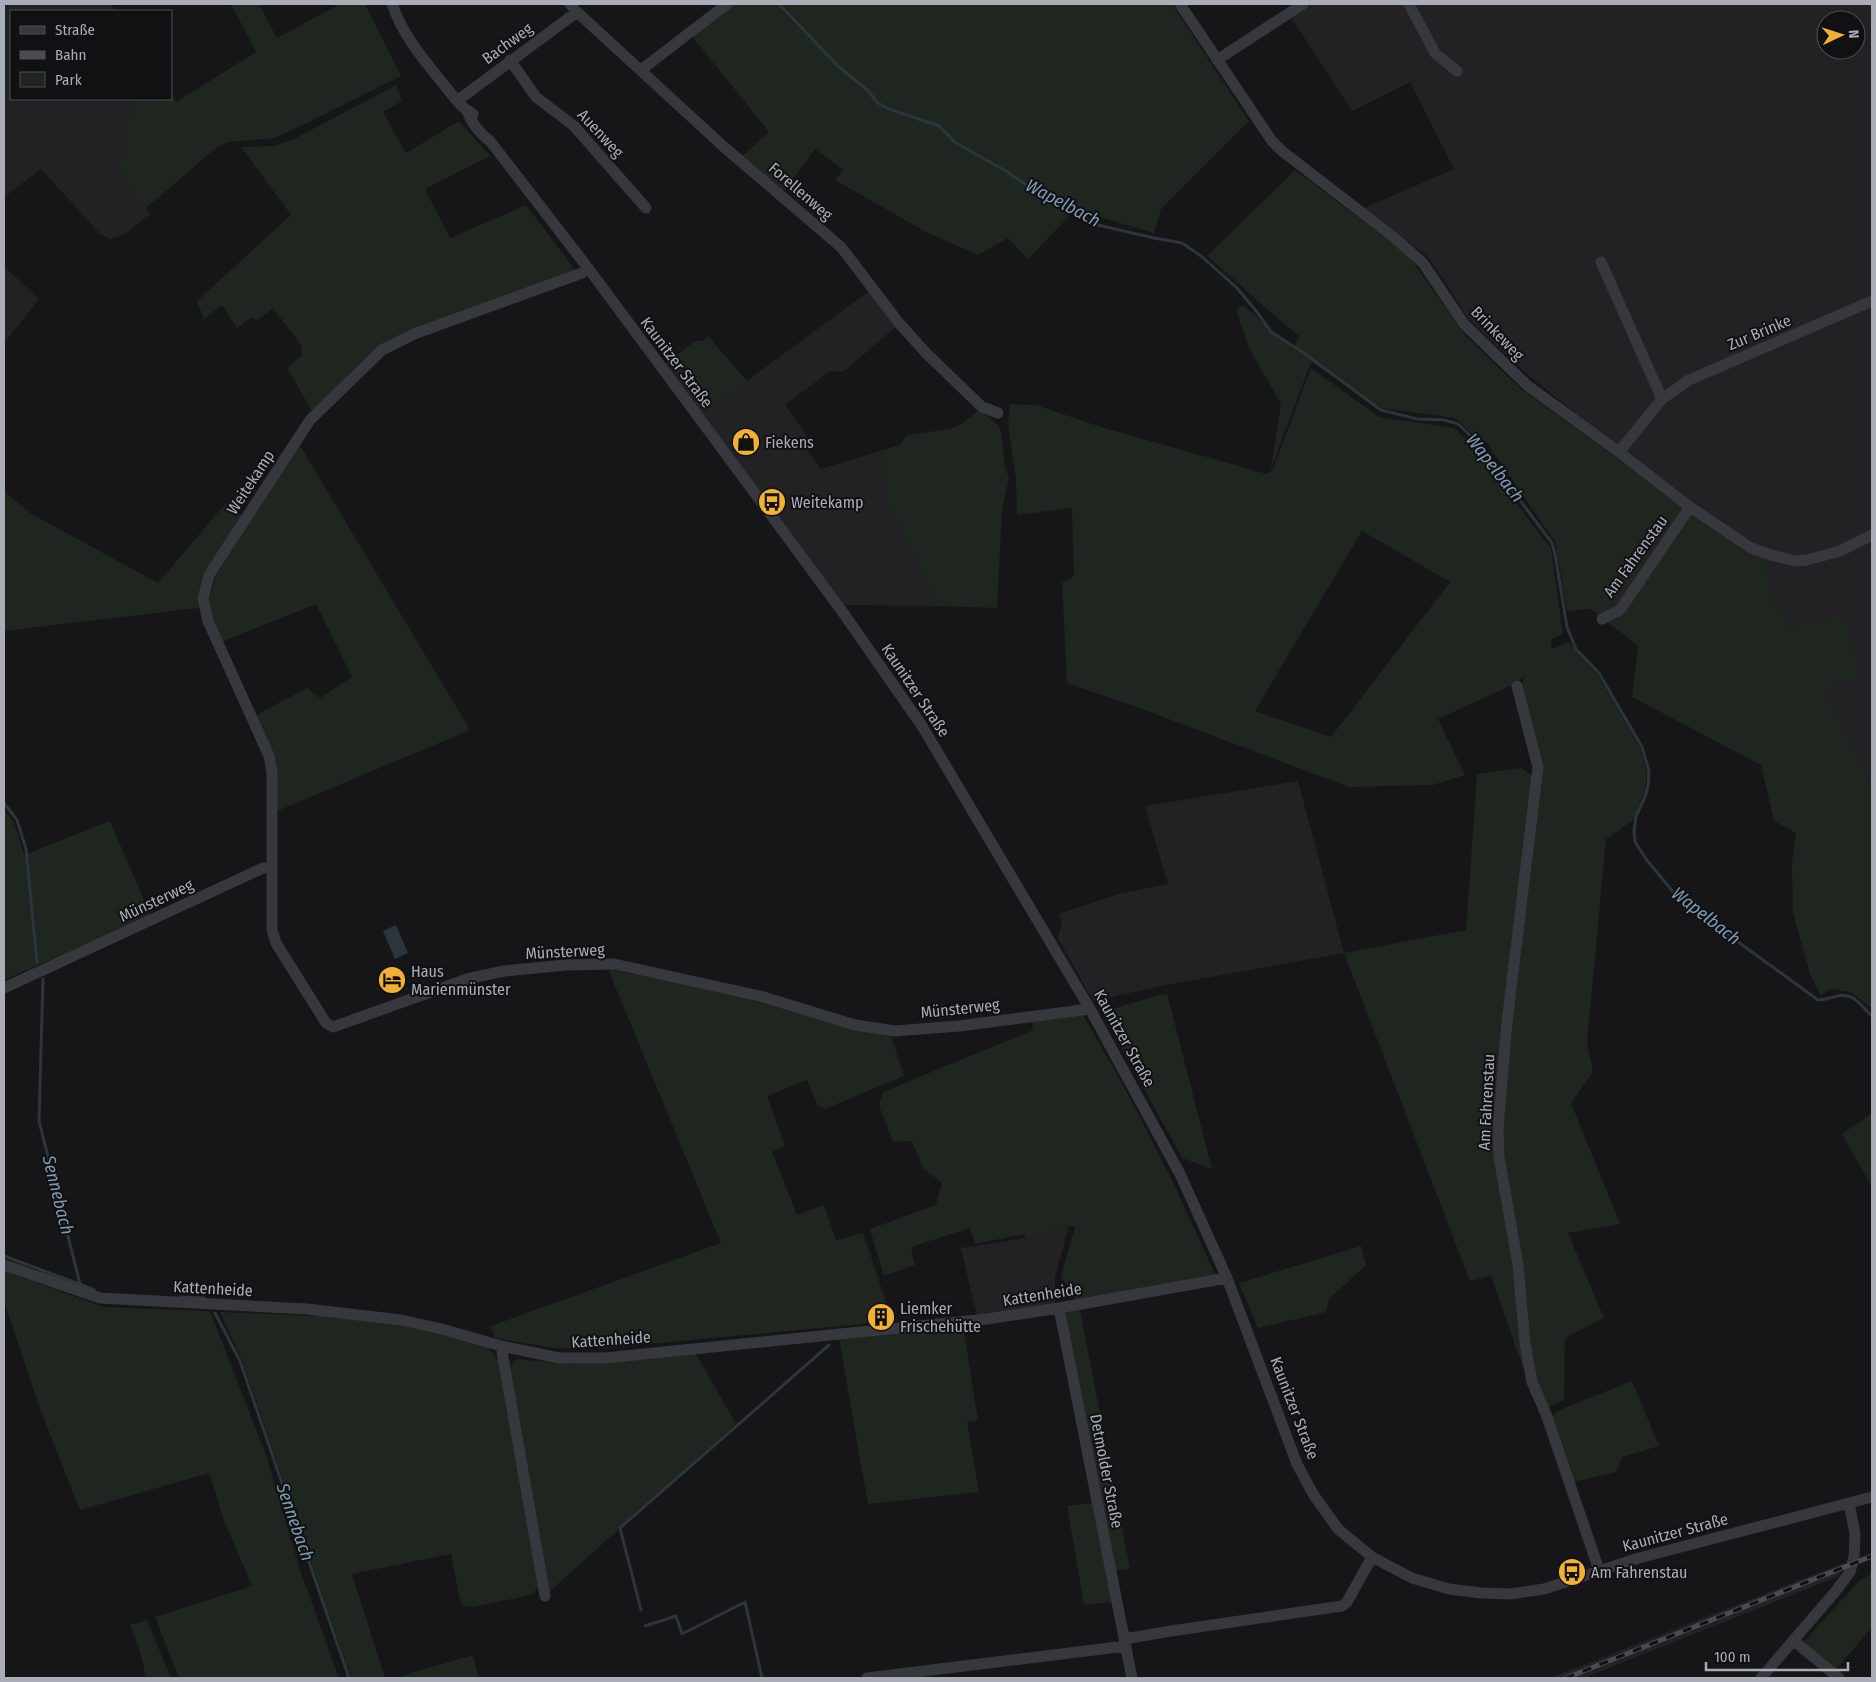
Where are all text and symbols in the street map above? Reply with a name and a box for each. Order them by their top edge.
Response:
legend [10,10,172,100]
north arrow [1816,10,1866,60]
street label: Bachweg [478,18,537,68]
text: Straße [55,21,95,39]
text: N [1845,29,1862,39]
text: Bahn [55,46,86,64]
text: Park [55,71,82,89]
street label: Auenweg [574,105,628,162]
street label: Forellenweg [765,158,837,225]
water label: Wapelbach [1022,174,1104,232]
street label: Brinkeweg [1467,302,1528,365]
street label: Zur Brinke [1725,311,1794,354]
street label: Kaunitzer Straße [636,313,717,411]
shop icon: Fiekens [731,427,761,457]
water label: Wapelbach [1461,429,1529,507]
place label: Fiekens [765,433,814,452]
street label: Weitekamp [223,447,278,518]
bus stop icon: Weitekamp [757,487,787,517]
place label: Weitekamp [791,493,864,512]
street label: Am Fahrenstau [1599,512,1671,601]
street label: Kaunitzer Straße [877,640,954,741]
street label: Münsterweg [116,875,197,926]
water label: Wapelbach [1667,882,1745,950]
street label: Münsterweg [525,940,606,963]
place label: Haus Marienmünster [411,962,511,999]
hotel icon: Haus Marienmünster [377,965,407,995]
street label: Kaunitzer Straße [1090,986,1159,1090]
street label: Münsterweg [920,995,1001,1022]
street label: Am Fahrenstau [1474,1053,1499,1151]
water label: Sennebach [37,1152,78,1237]
street label: Kattenheide [173,1277,253,1300]
street label: Kattenheide [1001,1279,1083,1310]
place label: Liemker Frischehütte [900,1299,981,1336]
building icon: Liemker Frischehütte [866,1302,896,1332]
street label: Kattenheide [571,1327,651,1352]
street label: Kaunitzer Straße [1266,1354,1323,1462]
street label: Detmolder Straße [1086,1413,1127,1530]
water label: Sennebach [271,1479,319,1564]
street label: Kaunitzer Straße [1620,1509,1730,1556]
bus stop icon: Am Fahrenstau [1557,1557,1587,1587]
place label: Am Fahrenstau [1591,1563,1687,1582]
scale bar [1706,1640,1848,1672]
text: 100 m [1714,1648,1751,1666]

